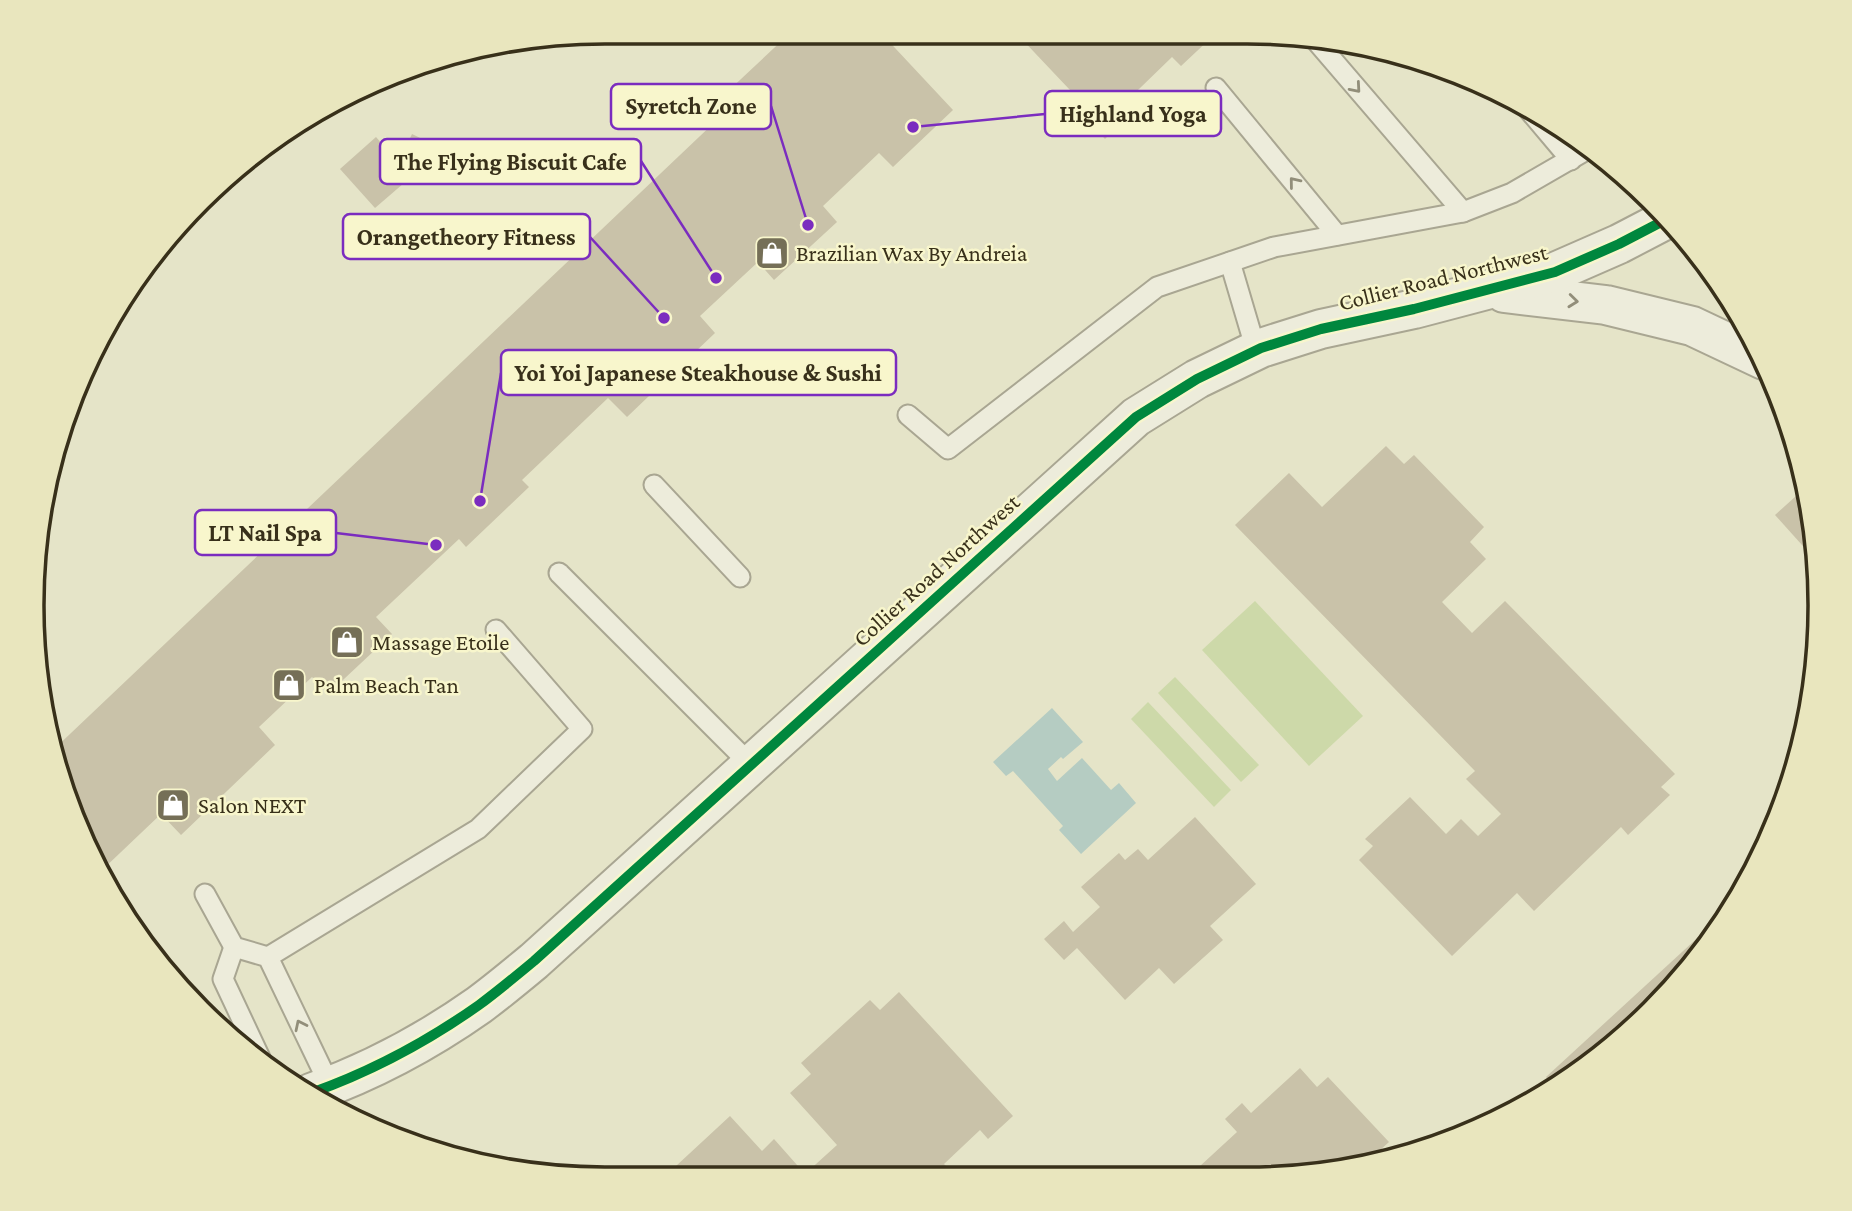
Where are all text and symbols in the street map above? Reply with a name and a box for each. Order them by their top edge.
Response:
one-way arrow [1348,80,1360,93]
callout: Syretch Zone [611,84,771,129]
callout: Highland Yoga [1045,91,1221,136]
text: Syretch Zone [625,92,757,119]
text: Highland Yoga [1059,100,1207,127]
callout: The Flying Biscuit Cafe [380,139,641,184]
text: The Flying Biscuit Cafe [393,148,627,175]
one-way arrow [1290,178,1302,191]
callout: Orangetheory Fitness [343,214,590,259]
text: Orangetheory Fitness [357,223,576,250]
shop icon: Brazilian Wax By Andreia [753,234,791,272]
street label: Collier Road Northwest [1336,238,1551,316]
place label: Brazilian Wax By Andreia [796,240,1028,266]
one-way arrow [1568,293,1579,308]
callout: Yoi Yoi Japanese Steakhouse & Sushi [501,350,896,395]
text: Yoi Yoi Japanese Steakhouse & Sushi [514,359,882,386]
street label: Collier Road Northwest [848,488,1025,651]
callout: LT Nail Spa [195,510,336,555]
text: LT Nail Spa [208,519,322,546]
shop icon: Massage Etoile [328,623,366,661]
place label: Massage Etoile [372,629,509,655]
shop icon: Palm Beach Tan [270,666,308,704]
place label: Palm Beach Tan [314,672,459,698]
shop icon: Salon NEXT [154,786,192,824]
place label: Salon NEXT [198,792,307,818]
one-way arrow [294,1020,308,1032]

